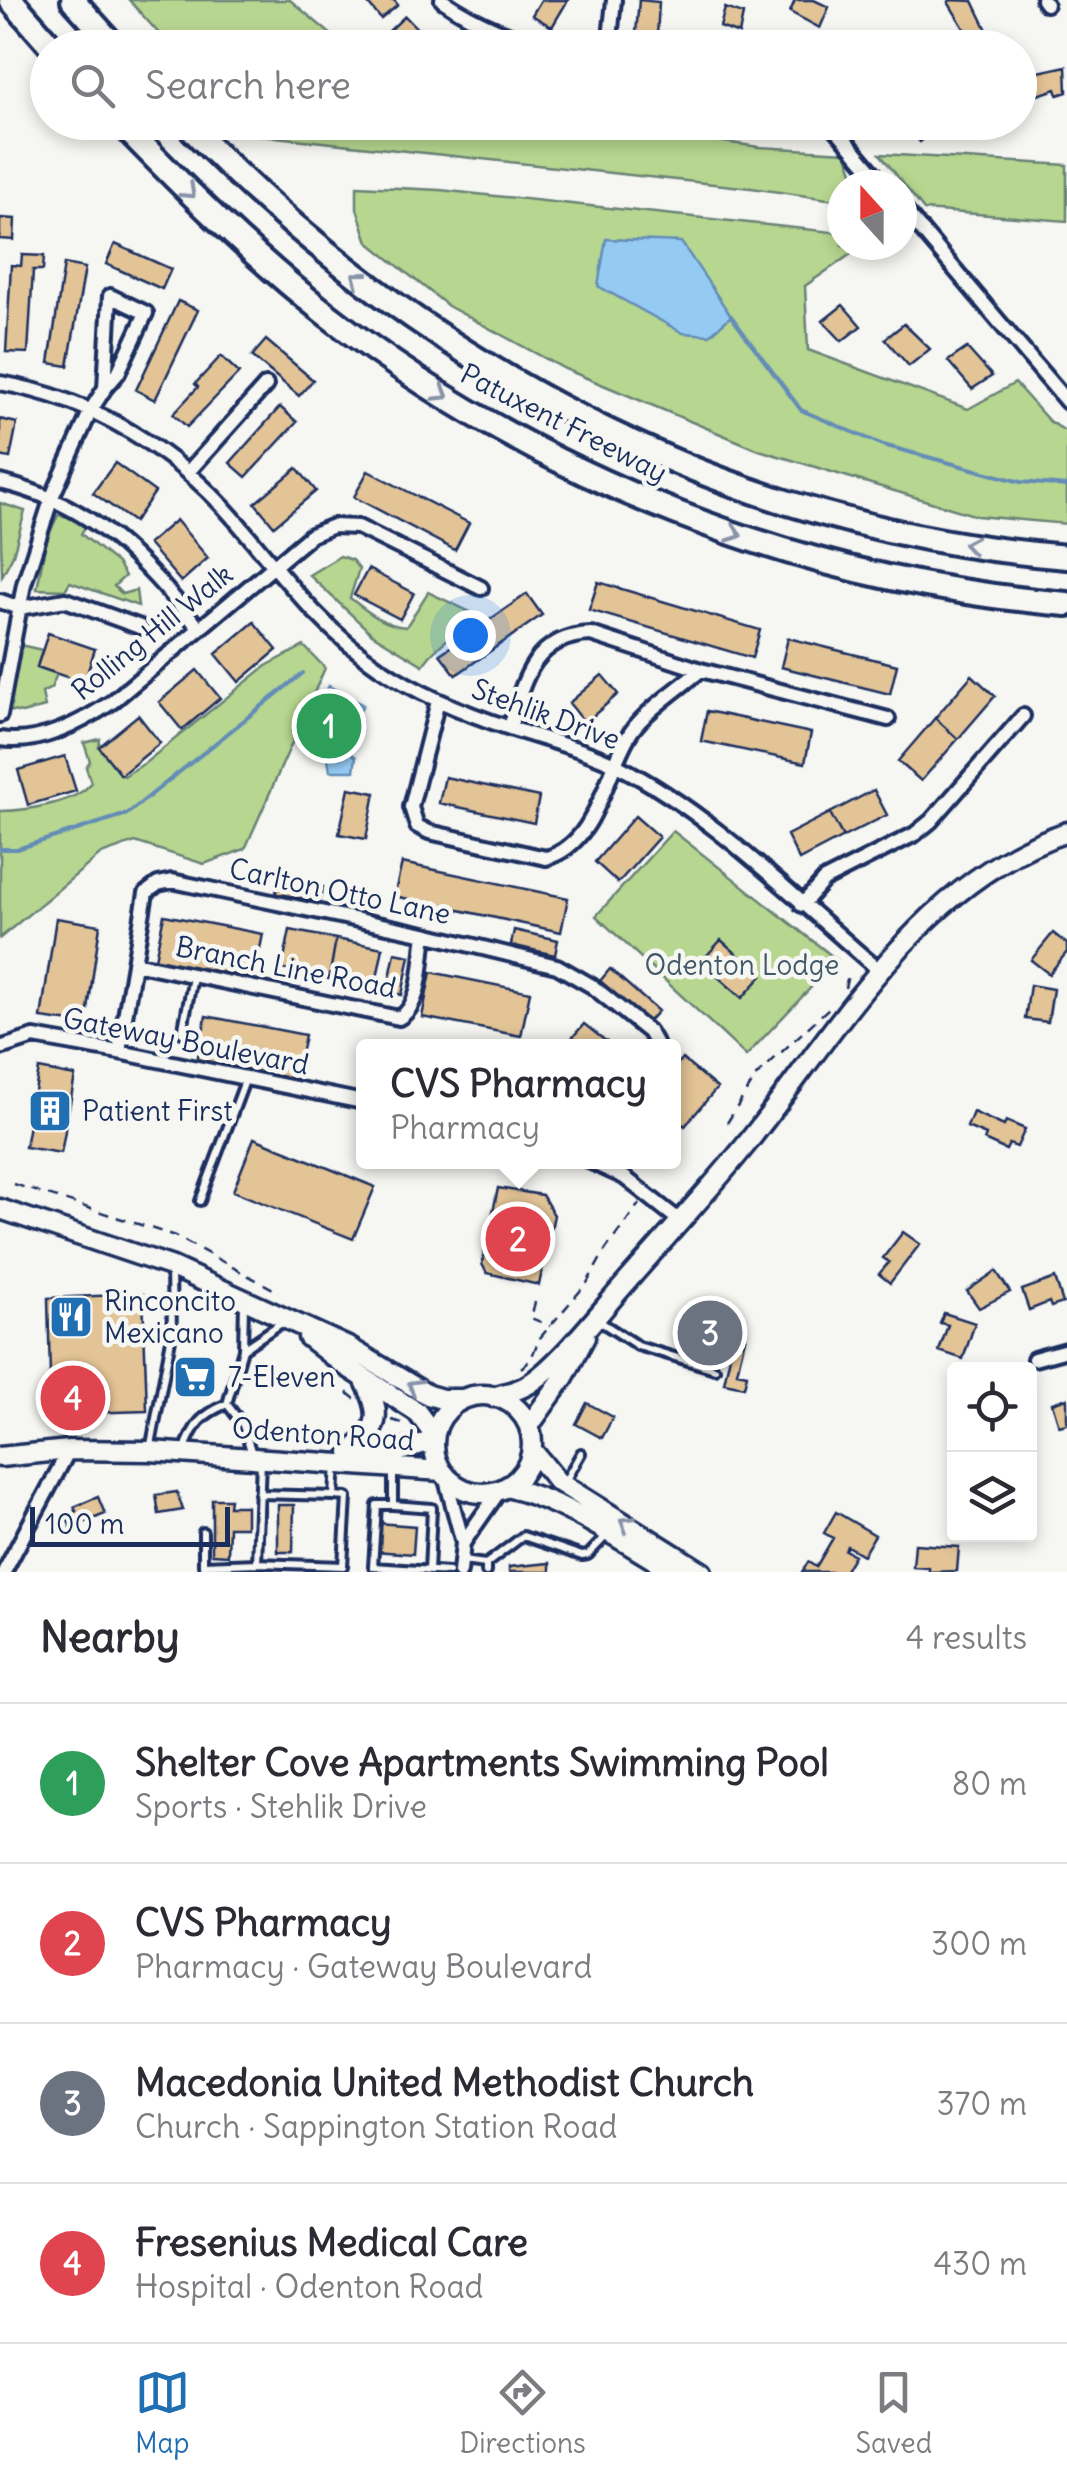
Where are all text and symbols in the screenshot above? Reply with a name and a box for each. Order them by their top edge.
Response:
search box [30,30,1037,140]
icon: search [65,58,120,113]
text: Search here [145,62,351,109]
north arrow [827,170,917,260]
one-way arrow [177,180,195,198]
one-way arrow [351,273,369,290]
street label: Patuxent Freeway [455,355,673,491]
one-way arrow [431,382,449,401]
one-way arrow [725,522,742,543]
one-way arrow [962,535,979,556]
street label: Rolling Hill Walk [64,556,240,708]
your location [445,610,496,661]
street label: Stehlik Drive [467,671,625,757]
pin: 1 [296,688,362,764]
street label: Carlton Otto Lane [226,850,454,932]
street label: Branch Line Road [173,928,399,1006]
park label: Odenton Lodge [645,947,839,983]
street label: Gateway Boulevard [60,1000,312,1082]
popup [356,1039,681,1169]
text: CVS Pharmacy [390,1060,647,1107]
building icon: Patient First [27,1088,73,1134]
place label: Patient First [82,1093,233,1129]
text: Pharmacy [390,1107,540,1148]
pin: 2 [486,1202,550,1276]
place label: Rinconcito Mexicano [104,1283,236,1351]
restaurant icon: Rinconcito Mexicano [48,1294,94,1340]
pin: 3 [678,1296,742,1370]
supermarket icon: 7-Eleven [172,1354,218,1400]
place label: 7-Eleven [228,1359,335,1395]
pin: 4 [40,1360,106,1436]
map controls [947,1362,1037,1542]
button: locate [947,1362,1037,1452]
one-way arrow [407,1379,425,1398]
street label: Odenton Road [231,1410,415,1458]
button: layers [947,1452,1037,1542]
scale bar [30,1502,230,1546]
text: 100 m [45,1506,124,1542]
one-way arrow [619,1516,637,1535]
text: Nearby [40,1611,179,1663]
text: 4 results [906,1617,1027,1658]
text: Shelter Cove Apartments Swimming Pool [135,1739,829,1786]
text: 1 [66,1763,79,1804]
text: 80 m [952,1763,1027,1804]
text: Sports · Stehlik Drive [135,1786,427,1827]
text: CVS Pharmacy [135,1899,392,1946]
text: 2 [64,1923,81,1964]
text: 300 m [931,1923,1027,1964]
text: Pharmacy · Gateway Boulevard [135,1946,592,1987]
text: Macedonia United Methodist Church [135,2059,754,2106]
text: 3 [63,2083,82,2124]
text: 370 m [936,2083,1027,2124]
text: Church · Sappington Station Road [135,2106,617,2147]
text: Fresenius Medical Care [135,2219,528,2266]
text: 4 [63,2243,82,2284]
text: 430 m [934,2243,1027,2284]
text: Hospital · Odenton Road [135,2266,483,2307]
tab: Map [135,2365,190,2461]
tab: Directions [459,2365,586,2461]
tab: Saved [855,2365,932,2461]

